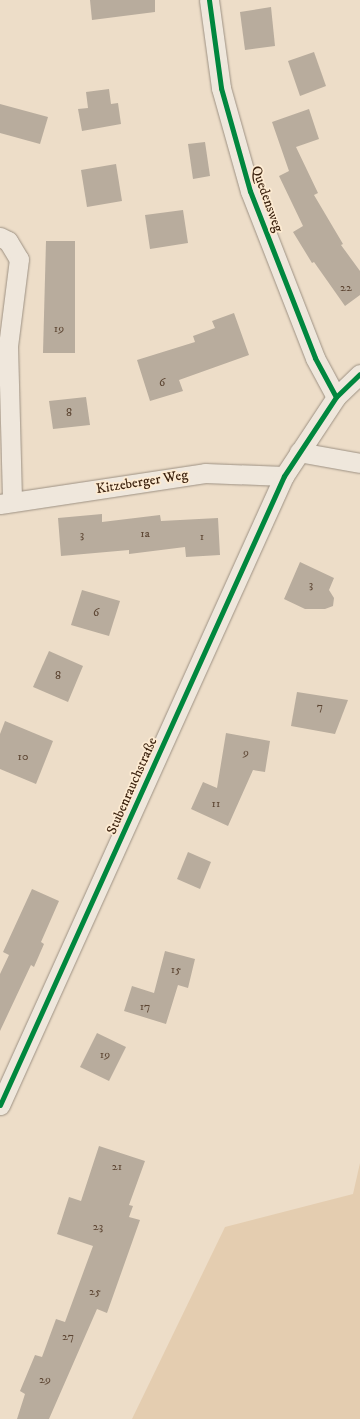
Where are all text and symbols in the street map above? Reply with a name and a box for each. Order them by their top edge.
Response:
street label: Quedensweg [247,164,287,234]
house number: 22 [340,281,352,295]
house number: 19 [54,322,64,336]
house number: 6 [159,376,165,390]
house number: 8 [66,406,72,420]
street label: Kitzeberger Weg [95,466,189,498]
house number: 1a [140,527,150,541]
house number: 3 [80,528,84,542]
house number: 1 [200,530,204,544]
house number: 3 [309,578,313,592]
house number: 6 [93,606,99,620]
house number: 8 [55,669,61,683]
house number: 7 [317,700,323,714]
street label: Stubenrauchstraße [103,735,161,837]
house number: 9 [243,746,249,760]
house number: 10 [18,750,28,764]
house number: 11 [212,797,220,811]
house number: 15 [171,963,181,977]
house number: 17 [140,1000,150,1014]
house number: 19 [100,1048,110,1062]
house number: 21 [112,1160,122,1174]
house number: 23 [93,1220,103,1234]
house number: 25 [89,1285,101,1299]
house number: 27 [62,1330,74,1344]
house number: 29 [39,1373,51,1387]

